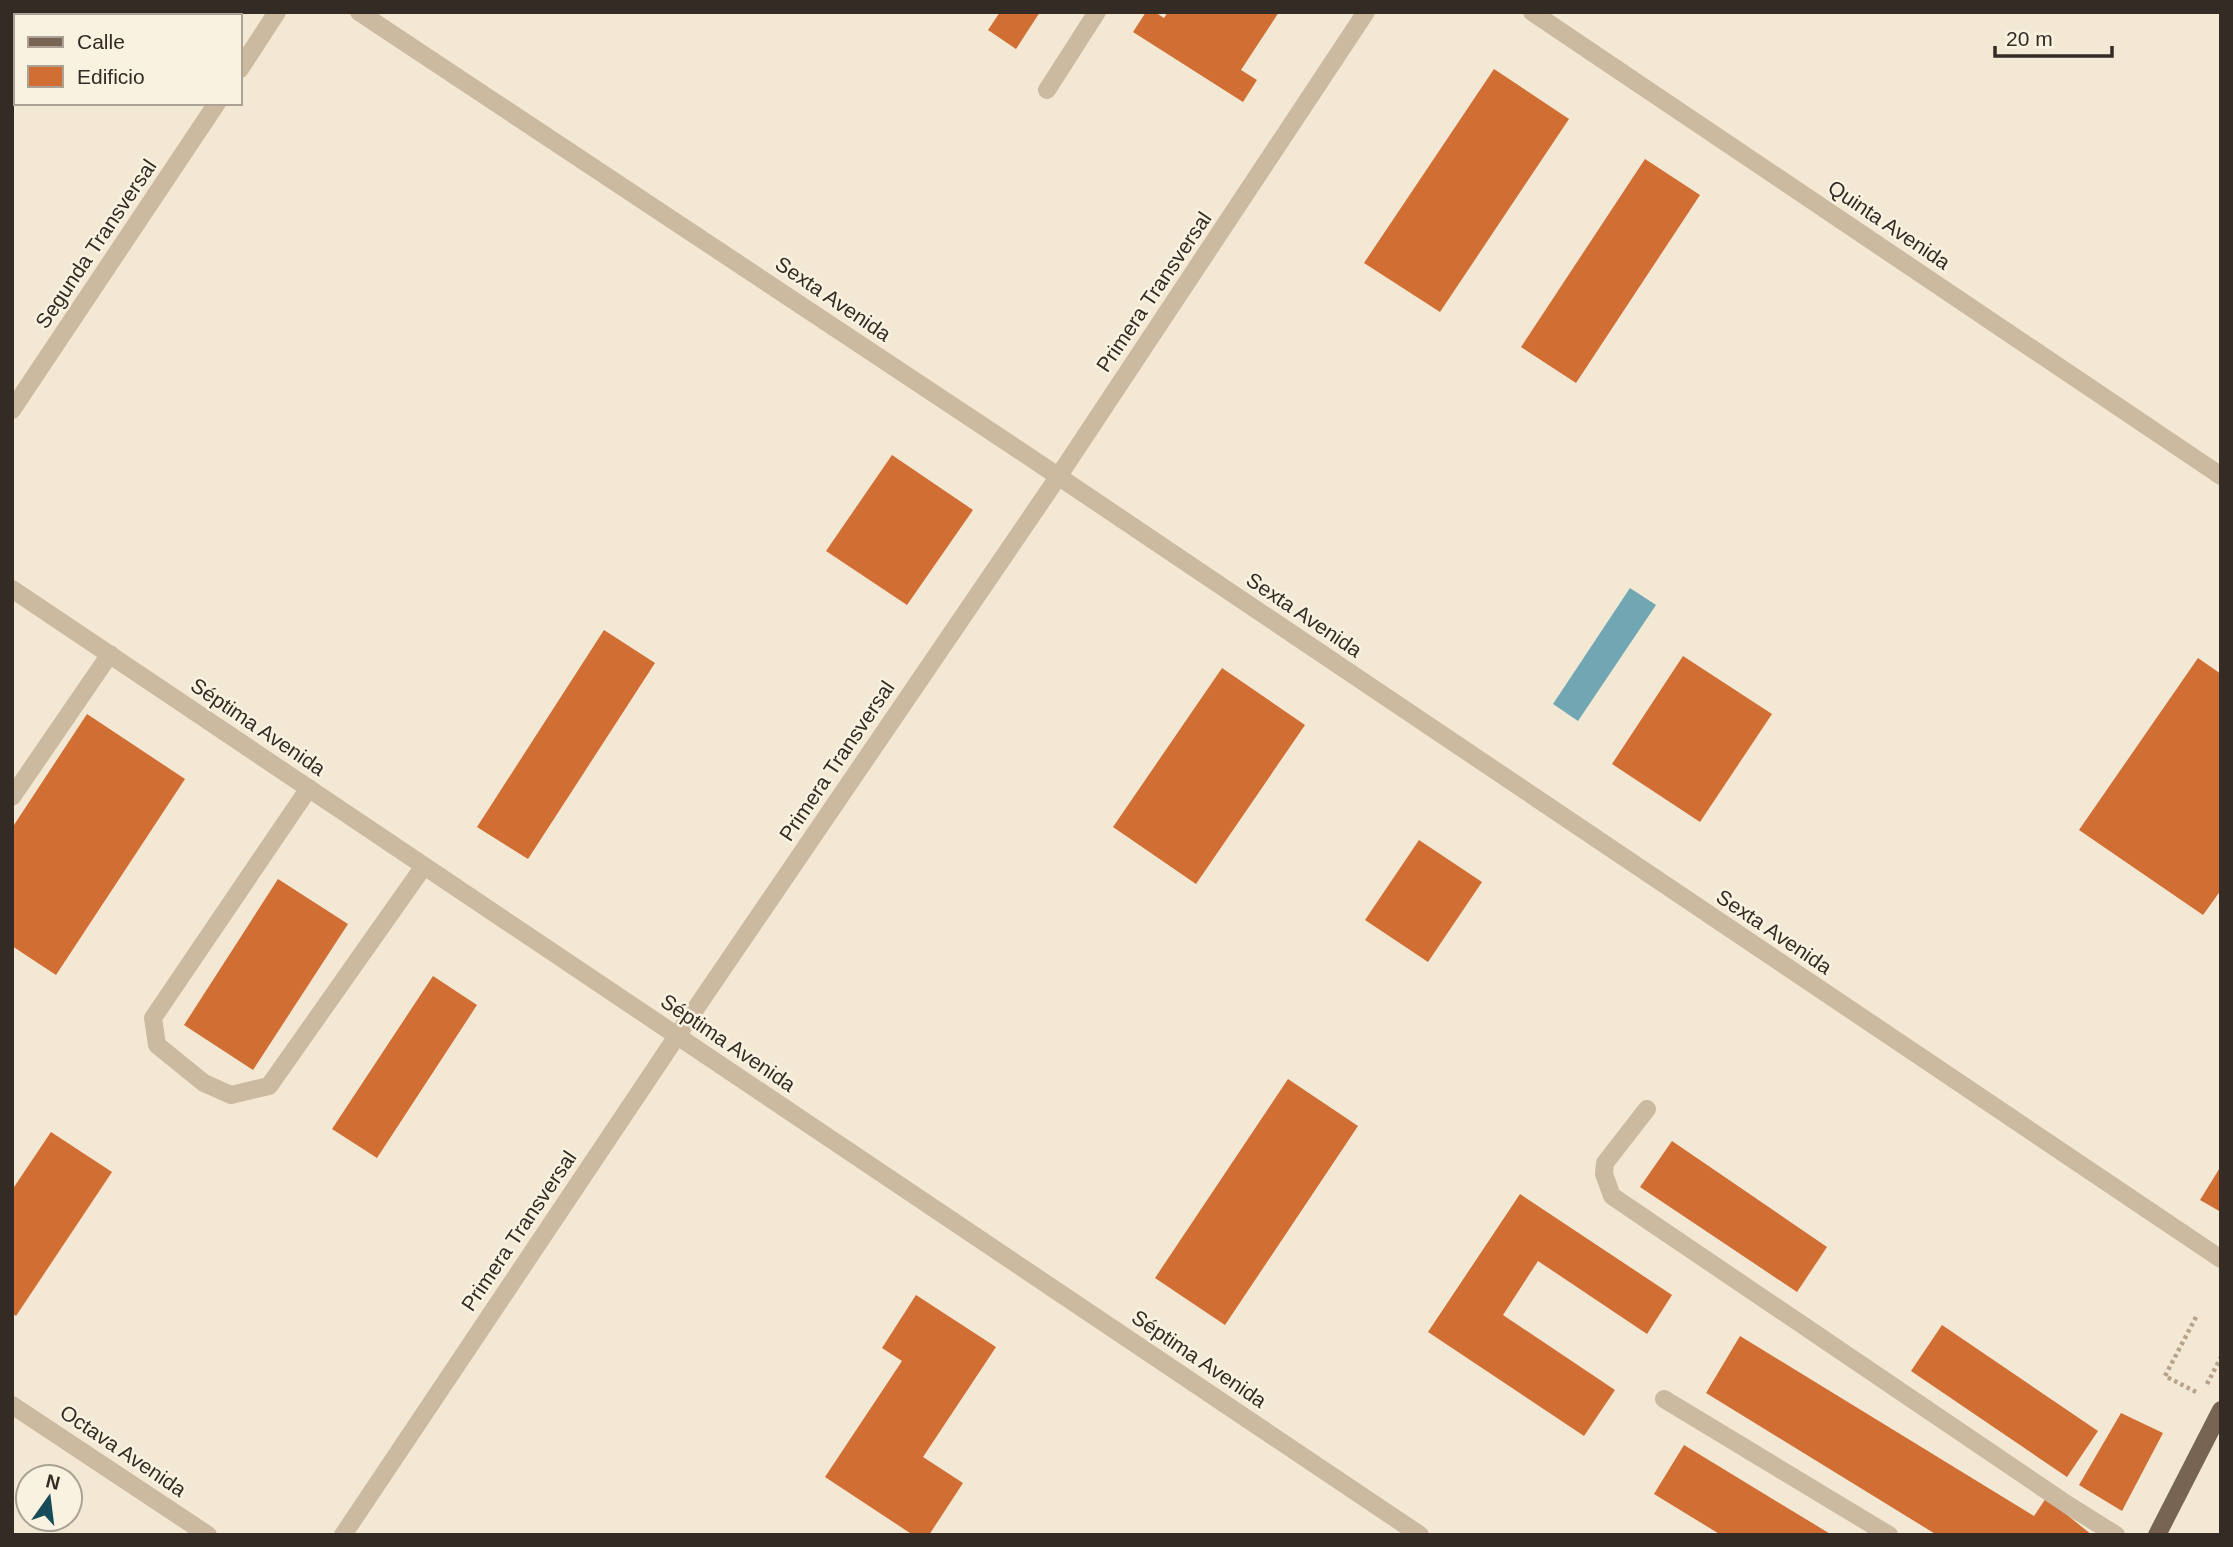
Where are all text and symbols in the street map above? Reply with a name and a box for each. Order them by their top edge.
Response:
legend [14,14,242,105]
scale bar [1995,14,2112,58]
text: 20 m [2006,27,2053,50]
text: Calle [77,30,125,53]
text: Edificio [77,65,145,88]
street label: Segunda Transversal [31,155,161,332]
street label: Quinta Avenida [1824,175,1955,274]
street label: Primera Transversal [1092,207,1216,376]
street label: Sexta Avenida [771,252,895,346]
street label: Sexta Avenida [1242,568,1366,662]
street label: Séptima Avenida [187,673,330,780]
street label: Primera Transversal [775,676,899,845]
street label: Sexta Avenida [1712,885,1836,979]
street label: Séptima Avenida [657,989,800,1096]
street label: Primera Transversal [457,1146,581,1315]
street label: Séptima Avenida [1128,1305,1271,1412]
street label: Octava Avenida [56,1400,191,1501]
north arrow [14,1463,84,1533]
text: N [44,1470,62,1494]

